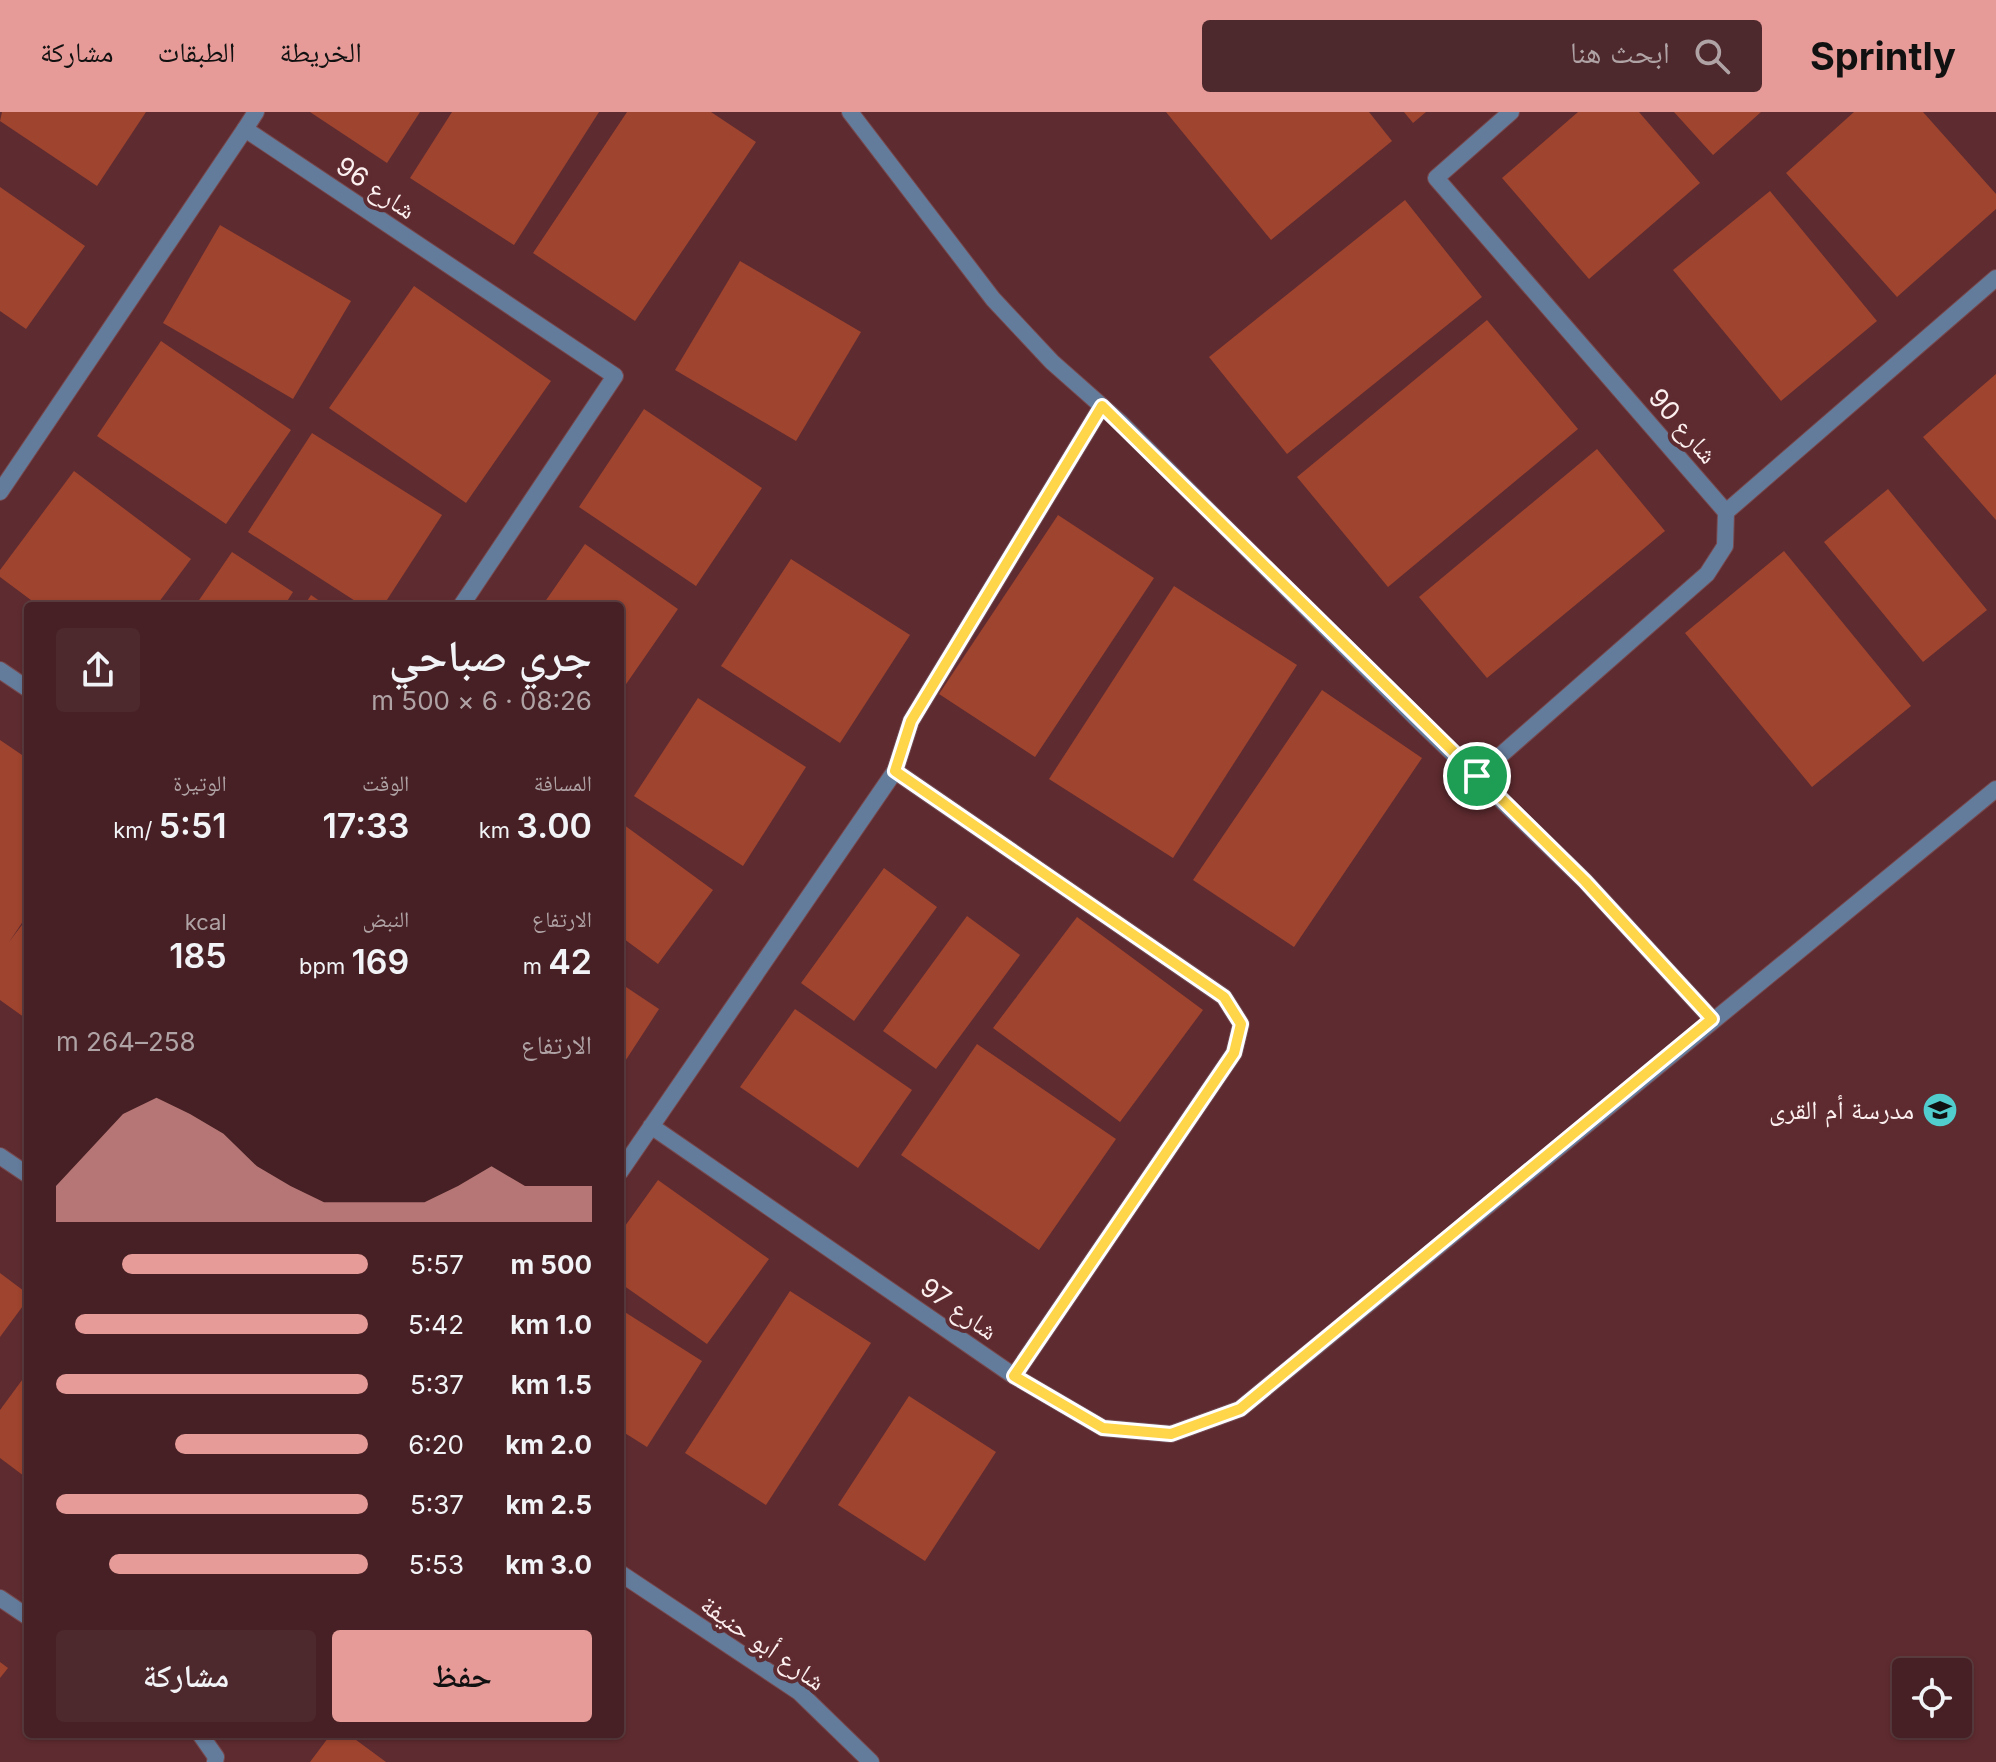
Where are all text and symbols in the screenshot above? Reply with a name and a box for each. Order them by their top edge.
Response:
search box [1202,20,1762,92]
text: Sprintly [1810,33,1956,79]
text: ابحث هنا [1570,34,1670,70]
icon: search [1690,34,1734,78]
text: مشاركة [40,35,114,69]
text: الطبقات [158,35,235,69]
text: الخريطة [279,35,362,69]
street label: شارع 96 [330,150,422,226]
street label: شارع 90 [1642,382,1724,470]
button: share [56,628,140,712]
text: جري صباحي [389,628,592,682]
text: 08:26 · 6 × 500 m [371,685,592,716]
pin [1443,742,1511,810]
icon: arrive [1455,754,1499,798]
text: الوتيرة [173,770,227,796]
text: الوقت [362,770,409,796]
text: المسافة [534,770,592,796]
text: 5:51 [159,805,227,846]
text: 17:33 [322,805,409,846]
text: 3.00 [516,805,592,846]
text: /km [113,817,159,843]
text: km [479,817,516,843]
text: النبض [362,906,409,932]
text: الارتفاع [532,906,592,932]
text: kcal [185,909,227,935]
text: 185 [169,935,227,976]
text: 169 [351,941,409,982]
text: 42 [548,941,592,982]
text: bpm [299,953,351,979]
text: m [523,953,548,979]
text: 258–264 m [56,1026,196,1057]
text: الارتفاع [521,1029,592,1060]
school or university icon: مدرسة أم القرى [1921,1091,1959,1129]
place label: مدرسة أم القرى [1769,1094,1914,1128]
text: 5:57 [410,1249,464,1280]
text: 500 m [510,1249,592,1280]
street label: شارع 97 [914,1271,1004,1347]
text: 5:42 [408,1309,464,1340]
text: 1.0 km [510,1309,592,1340]
text: 5:37 [410,1369,464,1400]
text: 1.5 km [511,1369,592,1400]
text: 6:20 [408,1429,464,1460]
text: 2.0 km [505,1429,592,1460]
text: 5:37 [410,1489,464,1520]
text: 2.5 km [506,1489,592,1520]
text: 5:53 [409,1549,464,1580]
text: 3.0 km [505,1549,592,1580]
street label: شارع أبو حنيفة [694,1588,832,1698]
button: مشاركة [56,1630,316,1722]
button: حفظ [332,1630,592,1722]
map controls [1892,1658,1972,1738]
button: locate [1892,1658,1972,1738]

